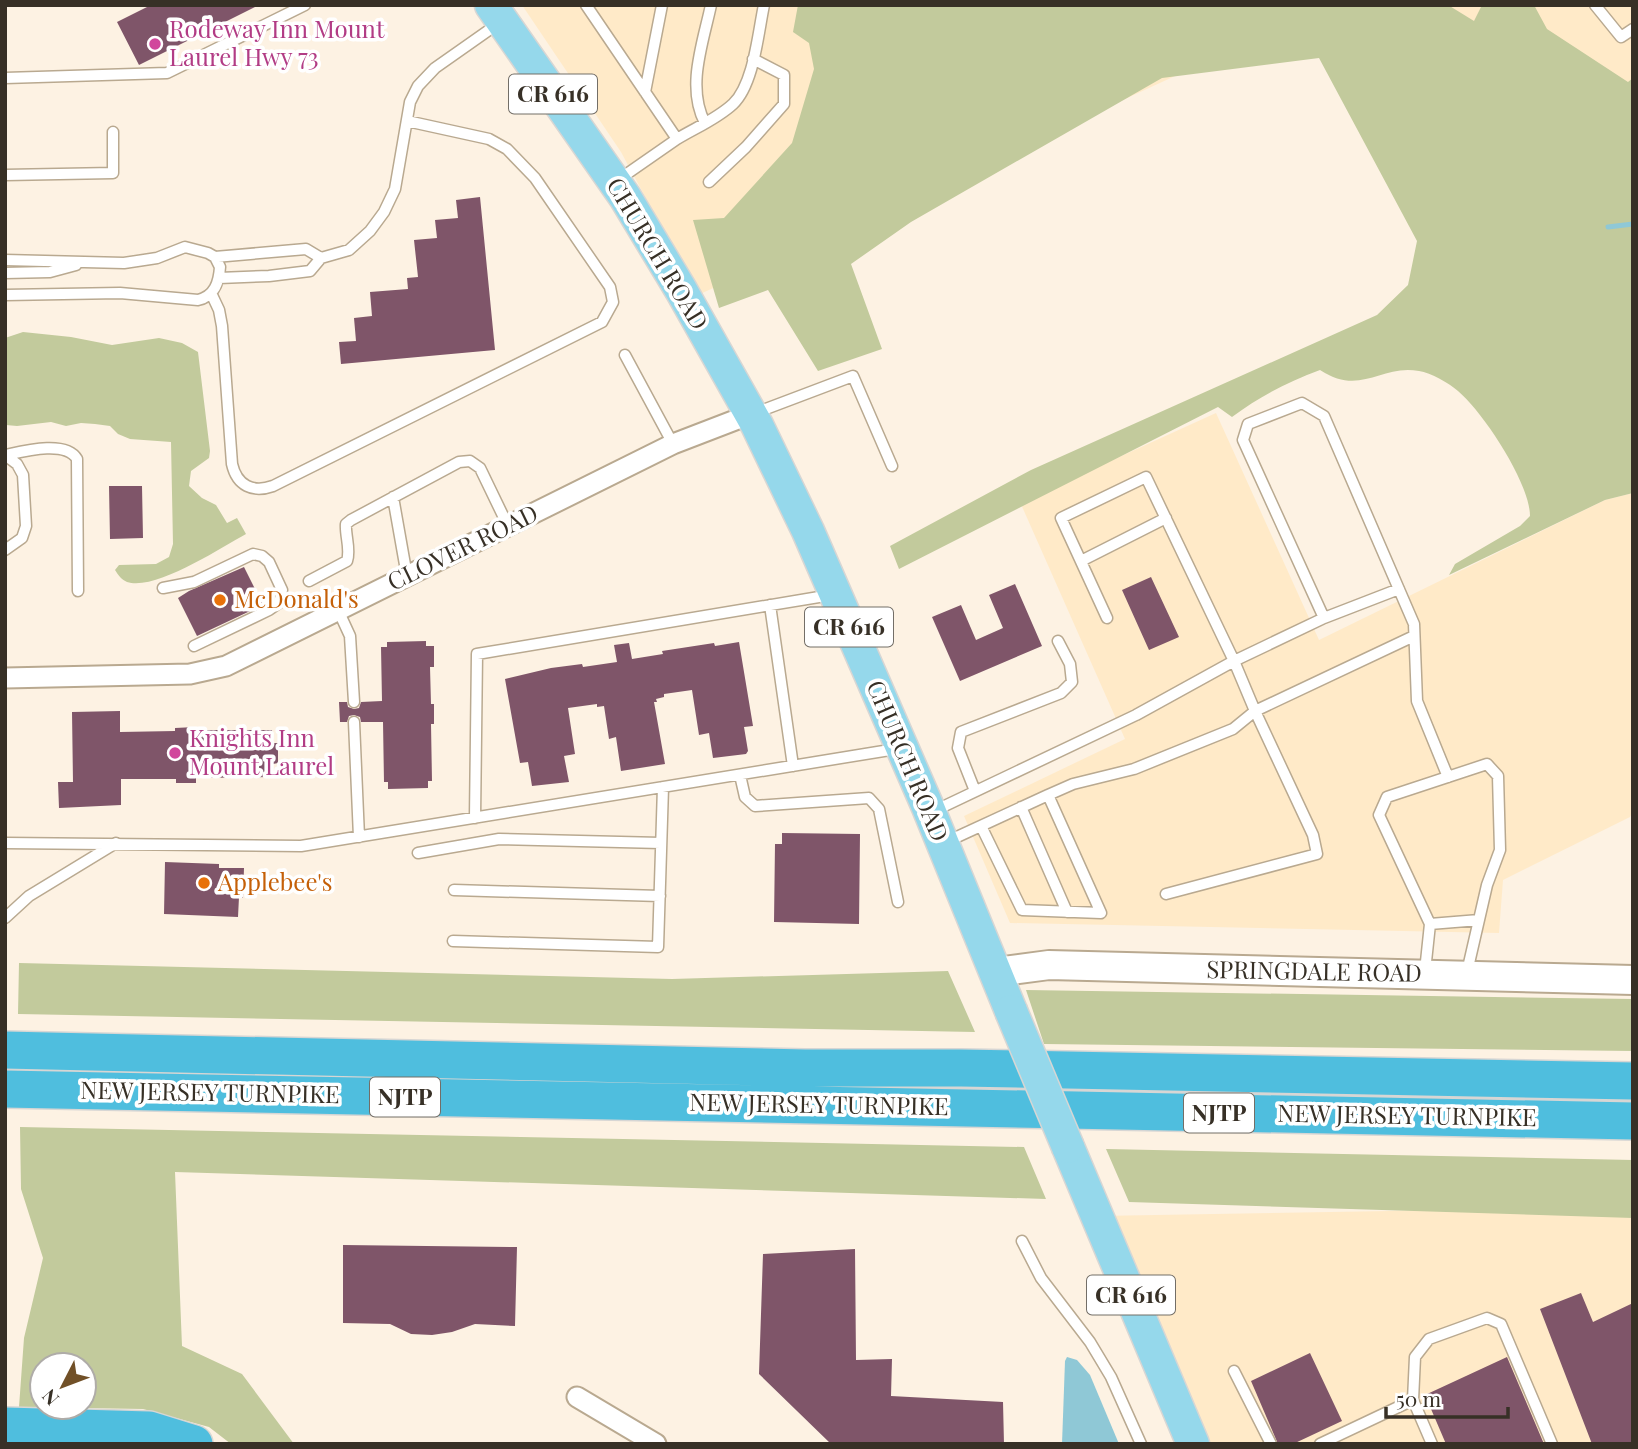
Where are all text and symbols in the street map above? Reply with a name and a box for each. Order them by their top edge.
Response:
place label: Rodeway Inn Mount Laurel Hwy 73 [169,12,385,72]
marker: Rodeway Inn Mount Laurel Hwy 73 [147,36,163,52]
road number: CR 616 [509,74,597,114]
street label: CHURCH ROAD [601,171,717,335]
street label: CLOVER ROAD [381,496,543,597]
place label: McDonald's [234,582,359,614]
marker: McDonald's [212,592,228,608]
road number: CR 616 [805,608,893,646]
street label: CHURCH ROAD [860,675,957,846]
place label: Knights Inn Mount Laurel [189,721,334,781]
marker: Knights Inn Mount Laurel [167,745,183,761]
place label: Applebee's [217,865,333,897]
marker: Applebee's [196,875,212,891]
street label: SPRINGDALE ROAD [1206,952,1422,988]
street label: NEW JERSEY TURNPIKE [80,1073,340,1109]
road number: NJTP [370,1078,440,1116]
street label: NEW JERSEY TURNPIKE [689,1085,949,1121]
road number: NJTP [1184,1094,1254,1132]
street label: NEW JERSEY TURNPIKE [1277,1096,1537,1132]
road number: CR 616 [1087,1276,1175,1314]
north arrow [28,1351,98,1421]
scale bar [1386,1376,1508,1420]
text: N [35,1384,64,1412]
text: 50 m [1396,1384,1442,1412]

